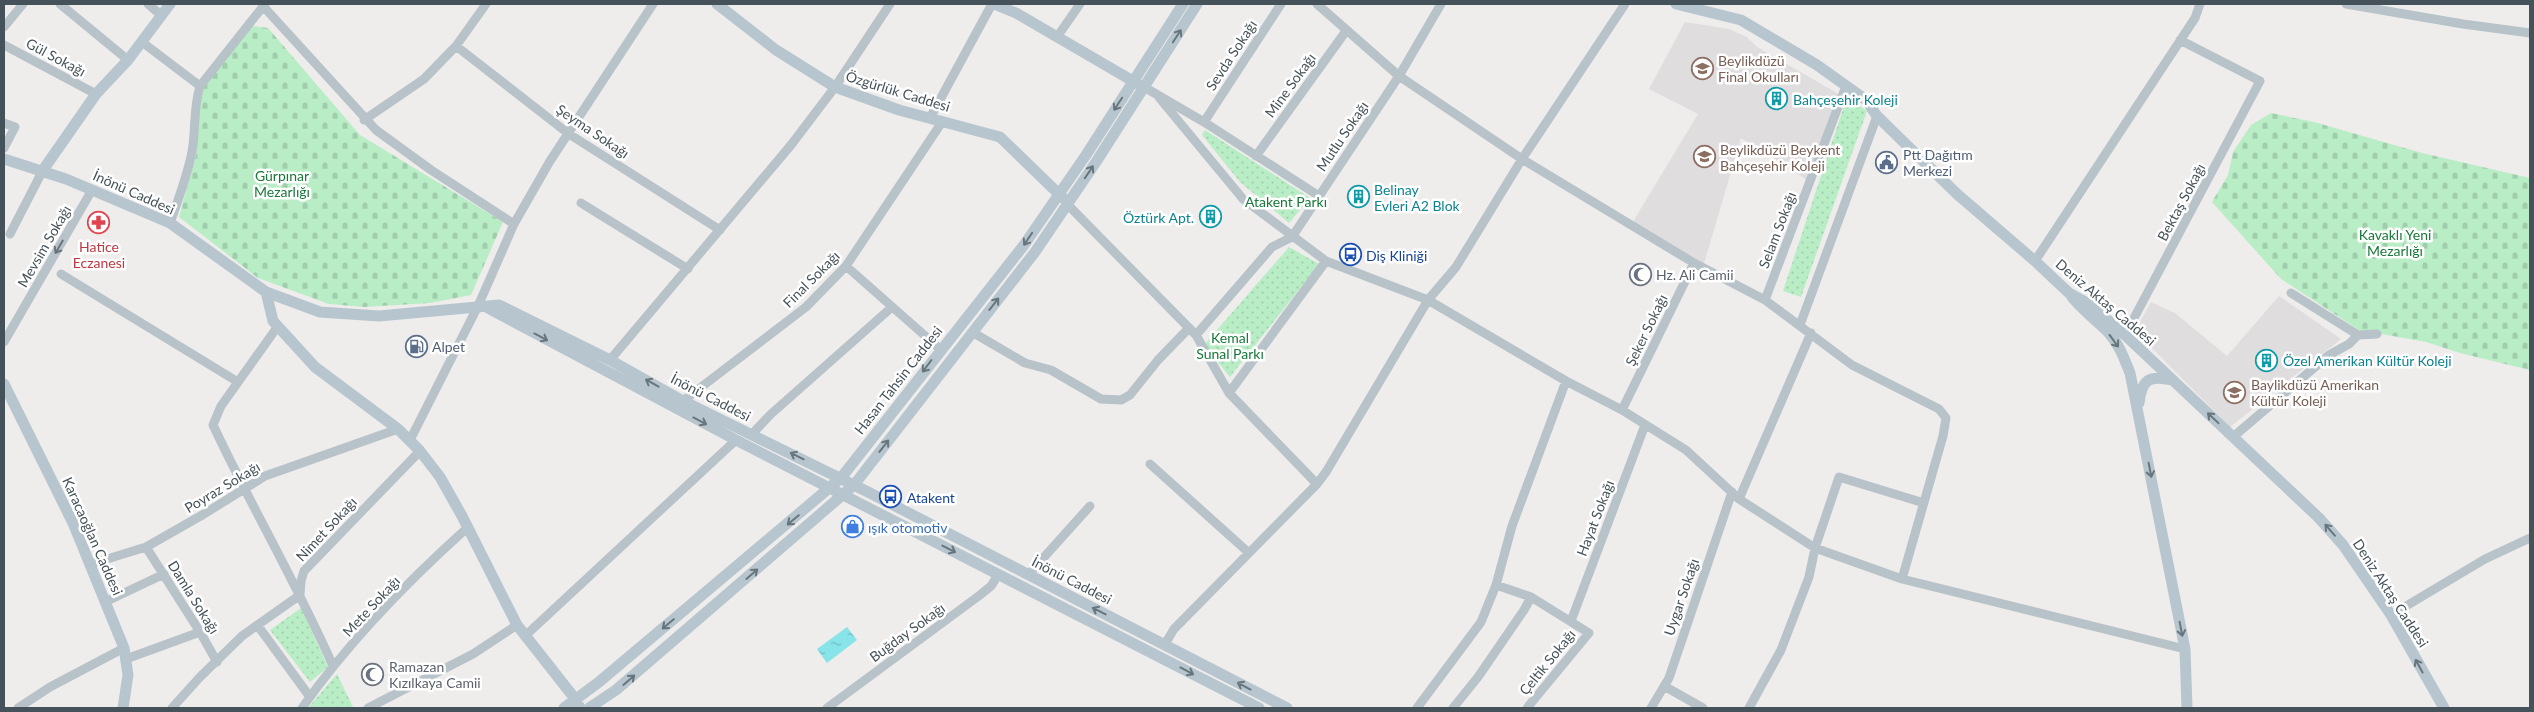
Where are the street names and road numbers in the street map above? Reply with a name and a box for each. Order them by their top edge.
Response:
street label: Sevda Sokağı [1202,17,1260,93]
street label: Gül Sokağı [23,34,89,80]
street label: Mine Sokağı [1261,50,1319,120]
street label: Özgürlük Caddesi [844,67,952,115]
street label: Mutlu Sokağı [1312,98,1372,174]
street label: Şeyma Sokağı [553,100,633,162]
street label: Bektaş Sokağı [2153,160,2209,244]
street label: İnönü Caddesi [91,166,177,218]
street label: Selam Sokağı [1755,189,1799,271]
street label: Mevsim Sokağı [14,202,74,290]
street label: Final Sokağı [779,247,843,311]
street label: Deniz Aktaş Caddesi [2052,255,2160,349]
street label: Şeker Sokağı [1621,291,1671,369]
street label: Hasan Tahsin Caddesi [851,323,945,437]
street label: İnönü Caddesi [668,370,754,424]
street label: Poyraz Sokağı [181,458,263,516]
street label: Karacaoğlan Caddesi [59,474,127,598]
street label: Hayat Sokağı [1573,478,1617,558]
street label: Nimet Sokağı [292,493,360,565]
street label: Deniz Aktaş Caddesi [2350,536,2432,650]
street label: İnönü Caddesi [1029,553,1115,607]
street label: Uygar Sokağı [1660,556,1702,638]
street label: Damla Sokağı [165,557,223,637]
street label: Mete Sokağı [339,572,403,640]
street label: Buğday Sokağı [866,599,948,665]
street label: Çeltik Sokağı [1515,626,1579,698]

